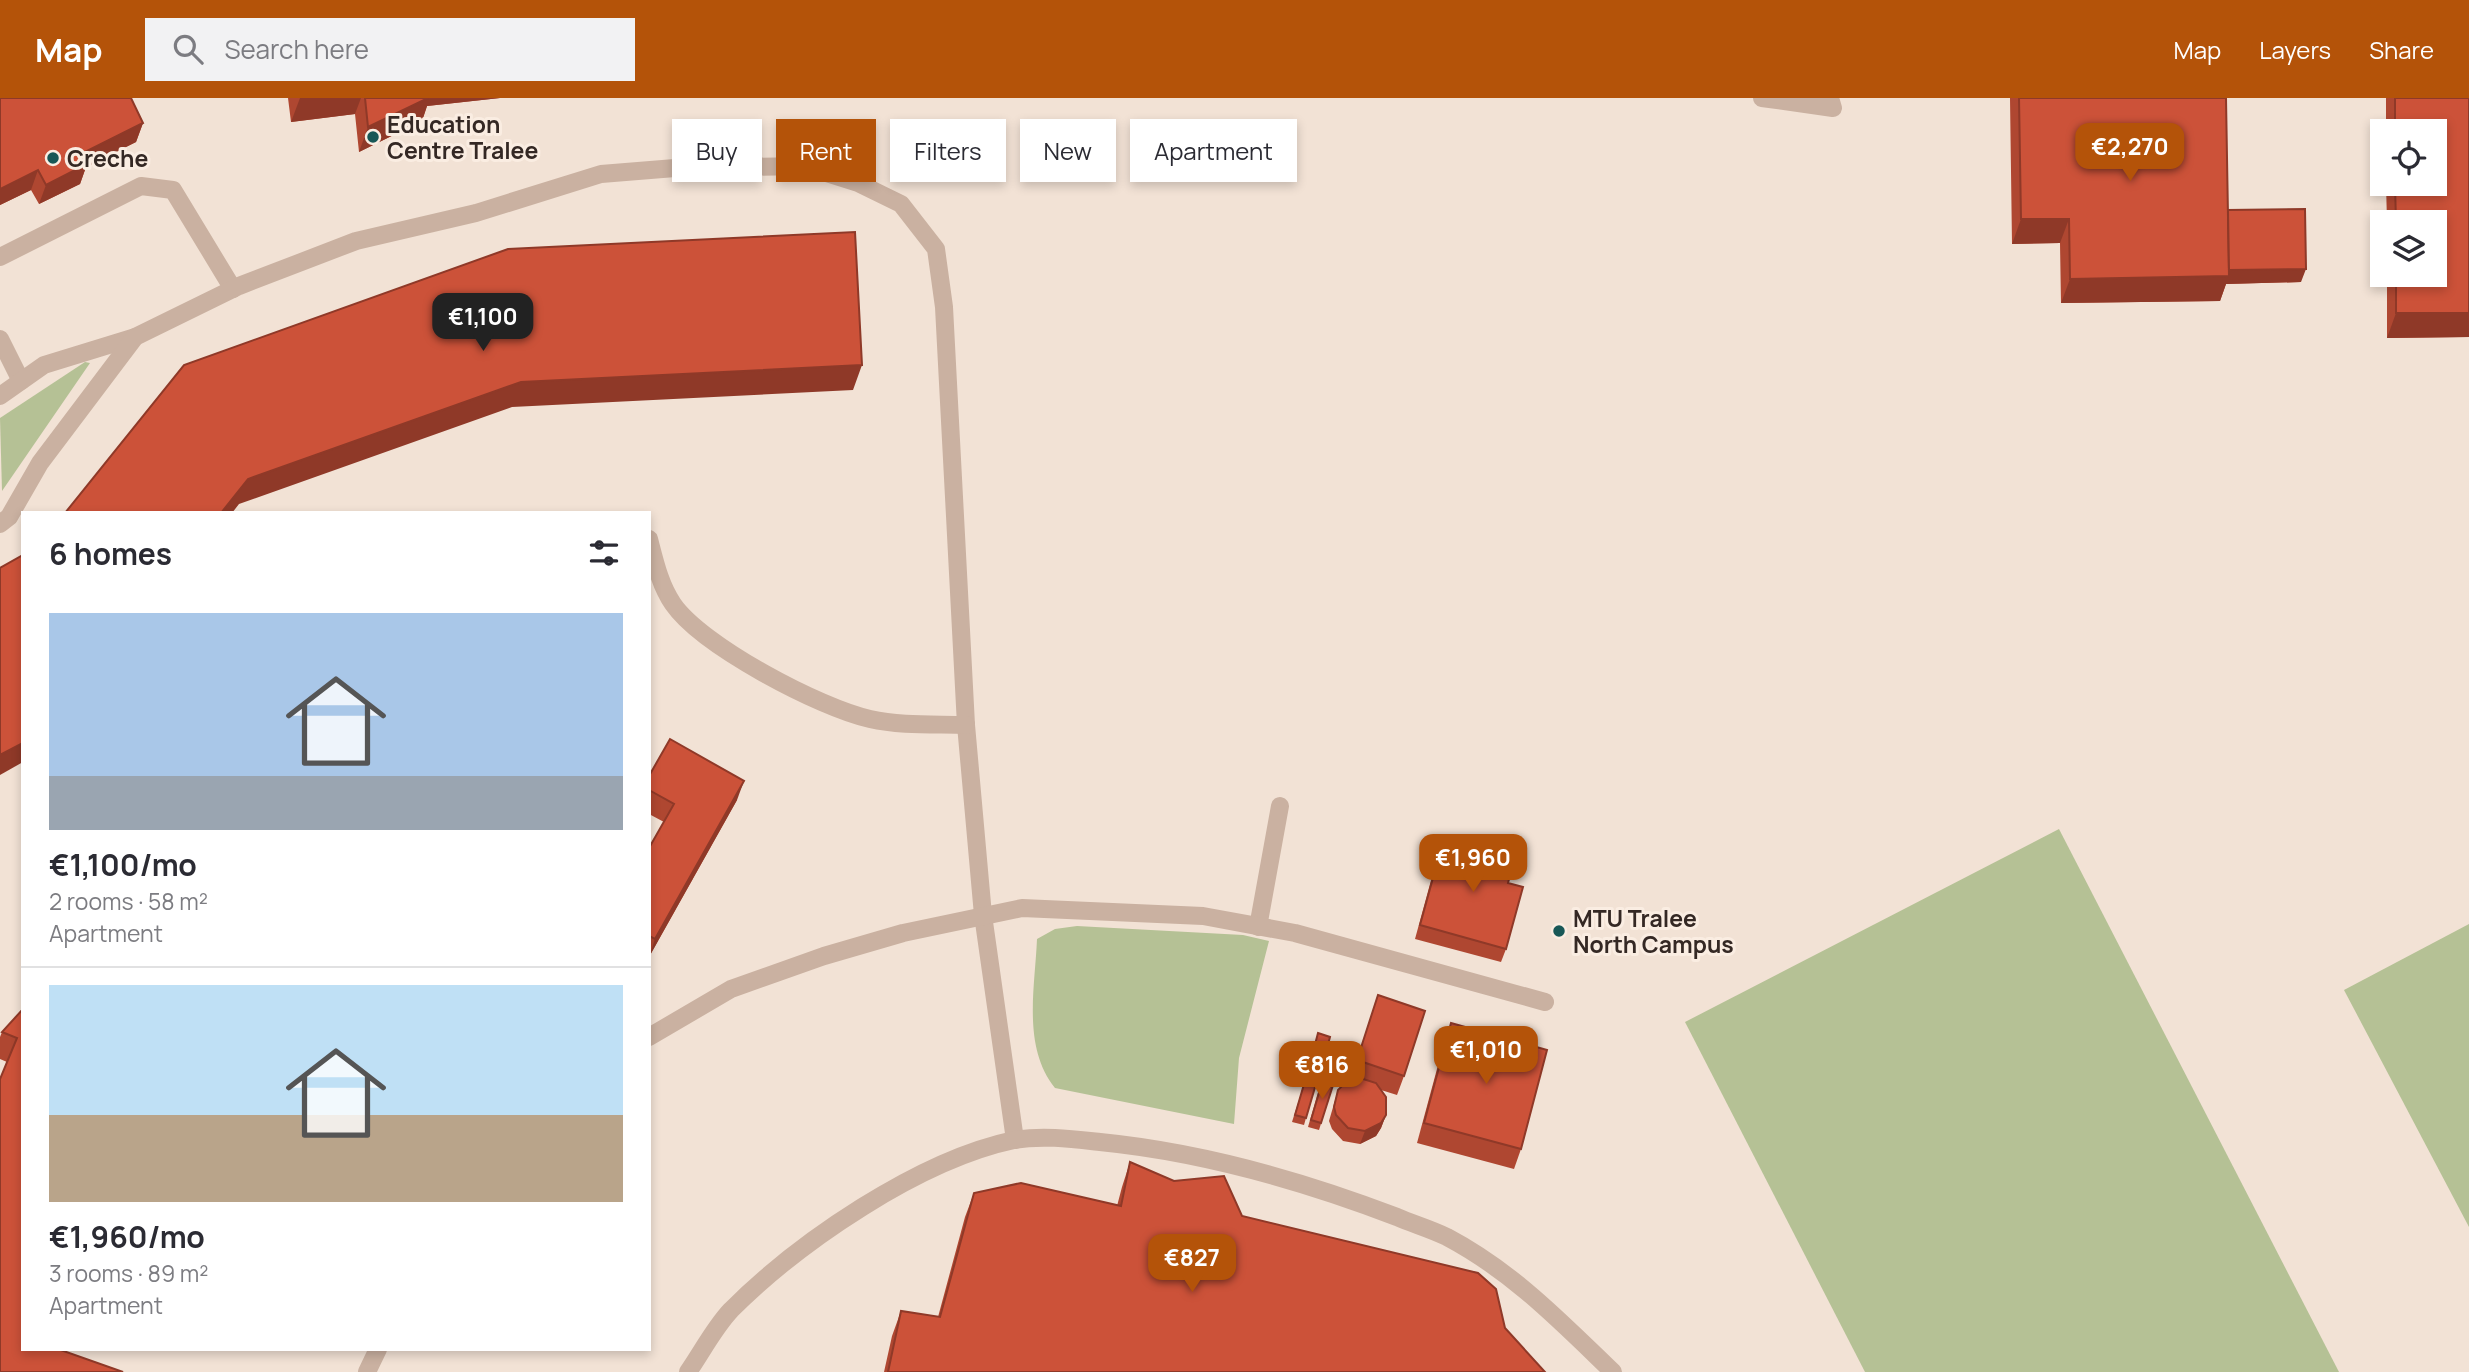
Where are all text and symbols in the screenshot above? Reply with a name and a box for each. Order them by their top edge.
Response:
search box [145,18,635,81]
text: Map [35,27,103,72]
icon: search [169,30,207,68]
text: Search here [225,31,369,67]
text: Map [2174,33,2221,66]
text: Layers [2259,33,2331,66]
text: Share [2369,33,2434,66]
place label: Education Centre Tralee [387,108,538,166]
chip: Buy [672,119,762,182]
chip: Rent [776,119,876,182]
chip: Filters [890,119,1006,182]
chip: New [1020,119,1116,182]
chip: Apartment [1130,119,1297,182]
map controls [2370,119,2447,287]
button: locate [2370,119,2447,196]
pin: €2,270 [2073,123,2187,183]
marker: Education Centre Tralee [365,129,381,145]
text: €2,270 [2091,130,2169,162]
place label: Creche [67,142,148,174]
marker: Creche [45,150,61,166]
button: layers [2370,210,2447,287]
pin: €1,100 [426,294,540,353]
text: €1,100 [448,300,518,332]
text: 6 homes [49,533,172,574]
icon: filters [585,534,623,572]
icon: home [273,658,399,784]
pin: €1,960 [1416,834,1530,894]
text: €1,960 [1435,841,1511,873]
text: €1,100/mo [49,844,197,885]
text: 2 rooms · 58 m² [49,885,208,917]
place label: MTU Tralee North Campus [1573,902,1734,960]
text: Apartment [49,917,163,949]
marker: MTU Tralee North Campus [1551,923,1567,939]
pin: €1,010 [1429,1026,1543,1086]
icon: home [273,1030,399,1156]
text: €1,010 [1450,1033,1522,1065]
pin: €816 [1281,1042,1363,1101]
text: €816 [1295,1048,1349,1080]
text: €1,960/mo [49,1216,205,1257]
pin: €827 [1151,1234,1233,1294]
text: €827 [1164,1241,1220,1273]
text: 3 rooms · 89 m² [49,1257,209,1289]
text: Apartment [49,1289,163,1321]

